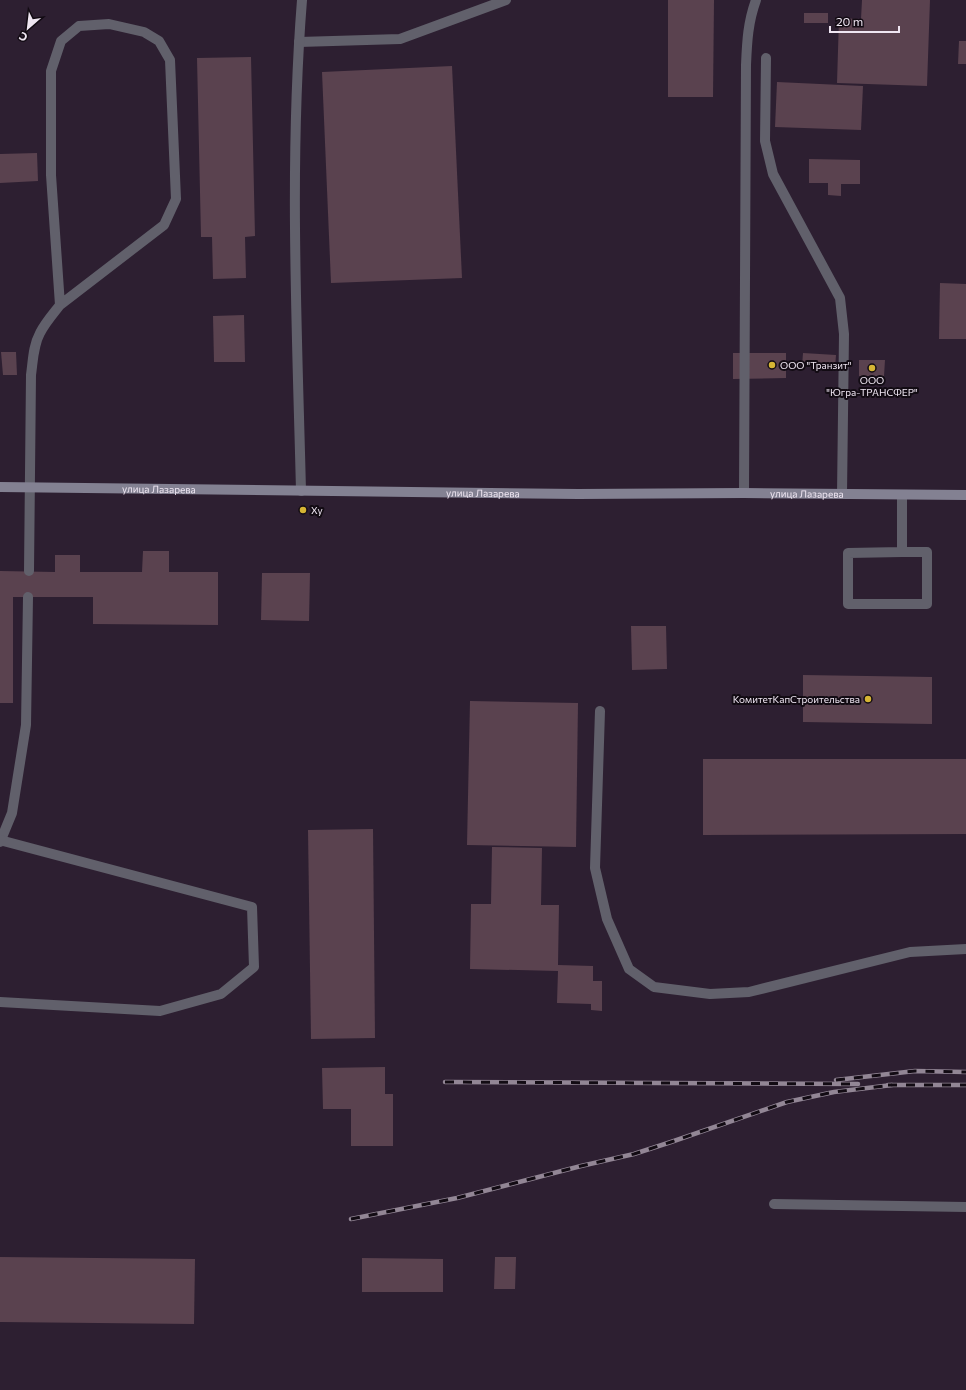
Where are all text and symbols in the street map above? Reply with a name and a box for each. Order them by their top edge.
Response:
north arrow [8,8,48,48]
scale bar [830,8,899,34]
text: 20 m [836,14,863,28]
text: С [16,30,29,45]
place label: ООО "Транзит" [780,359,852,371]
marker: ООО "Транзит" [767,360,777,370]
marker: ООО "Югра-ТРАНСФЕР" [867,363,877,373]
place label: ООО "Югра-ТРАНСФЕР" [826,374,918,398]
street label: улица Лазарева [122,482,196,495]
street label: улица Лазарева [446,486,520,499]
street label: улица Лазарева [770,487,844,500]
place label: Xy [311,504,323,516]
marker: Xy [298,505,308,515]
place label: КомитетКапСтроительства [733,693,860,705]
marker: КомитетКапСтроительства [863,694,873,704]

